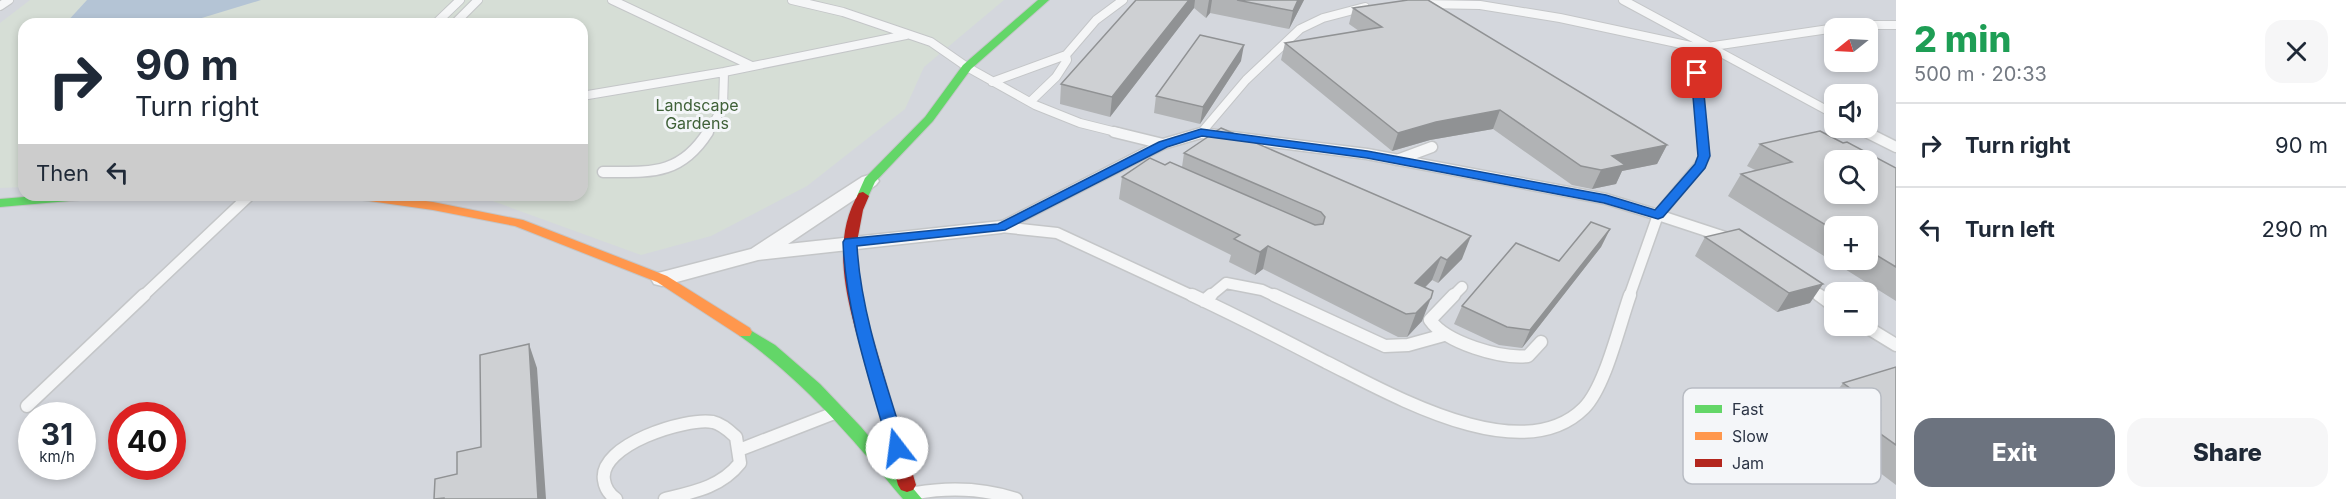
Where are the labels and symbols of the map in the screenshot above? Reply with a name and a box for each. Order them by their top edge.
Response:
north arrow [1824,18,1878,72]
pin [1671,47,1722,98]
park label: Landscape Gardens [655,95,739,133]
legend [1683,388,1881,484]
text: Fast [1732,399,1764,419]
speed limit sign: 40 [108,402,186,480]
position arrow [865,416,929,480]
text: Slow [1732,426,1769,446]
text: Jam [1732,453,1764,473]

